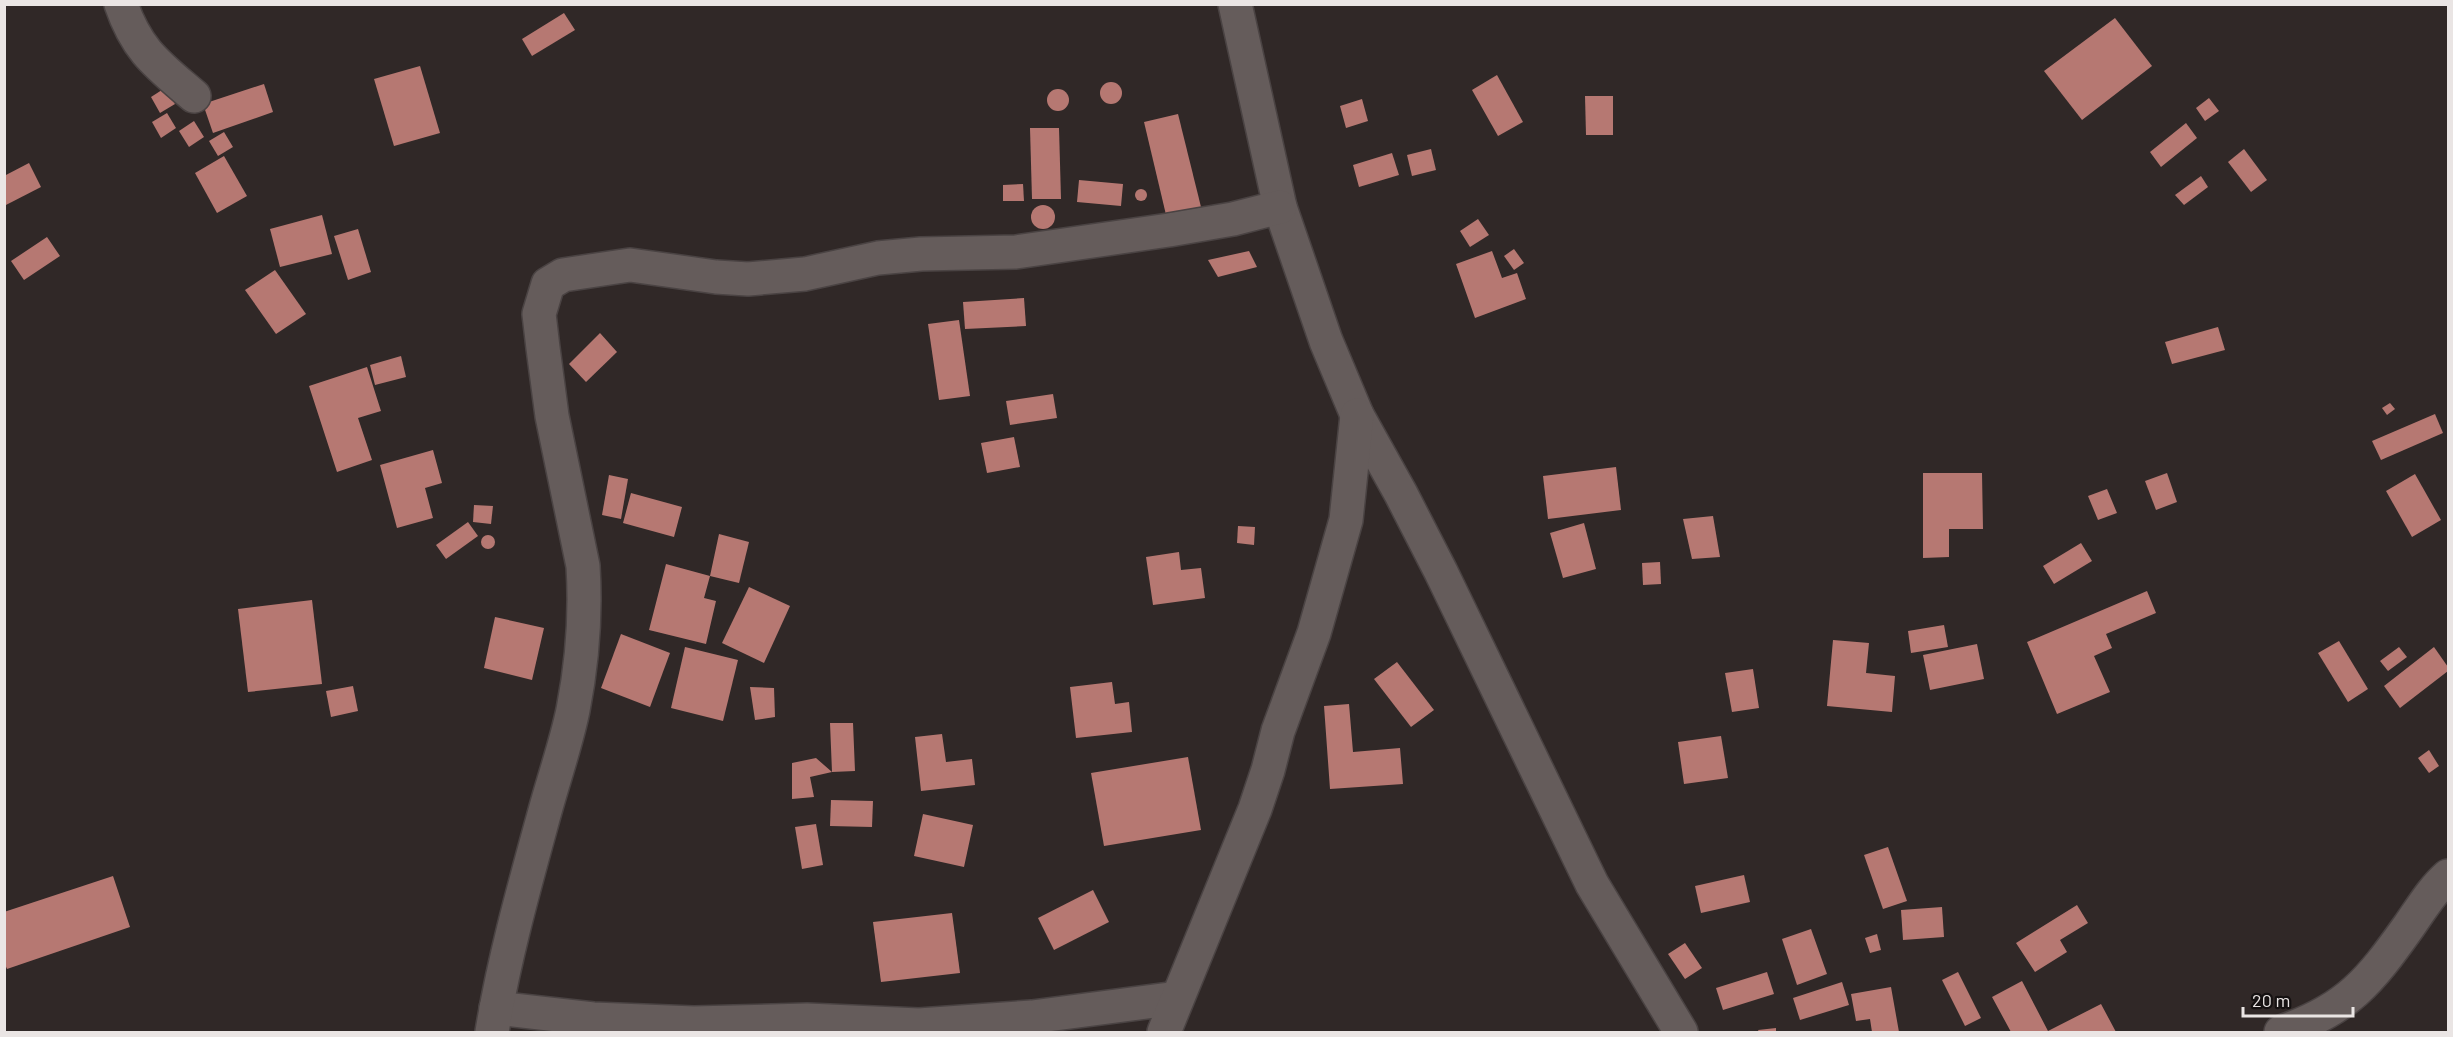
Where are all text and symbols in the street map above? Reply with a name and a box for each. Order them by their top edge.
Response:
scale bar [2243,980,2352,1018]
text: 20 m [2252,989,2290,1011]

